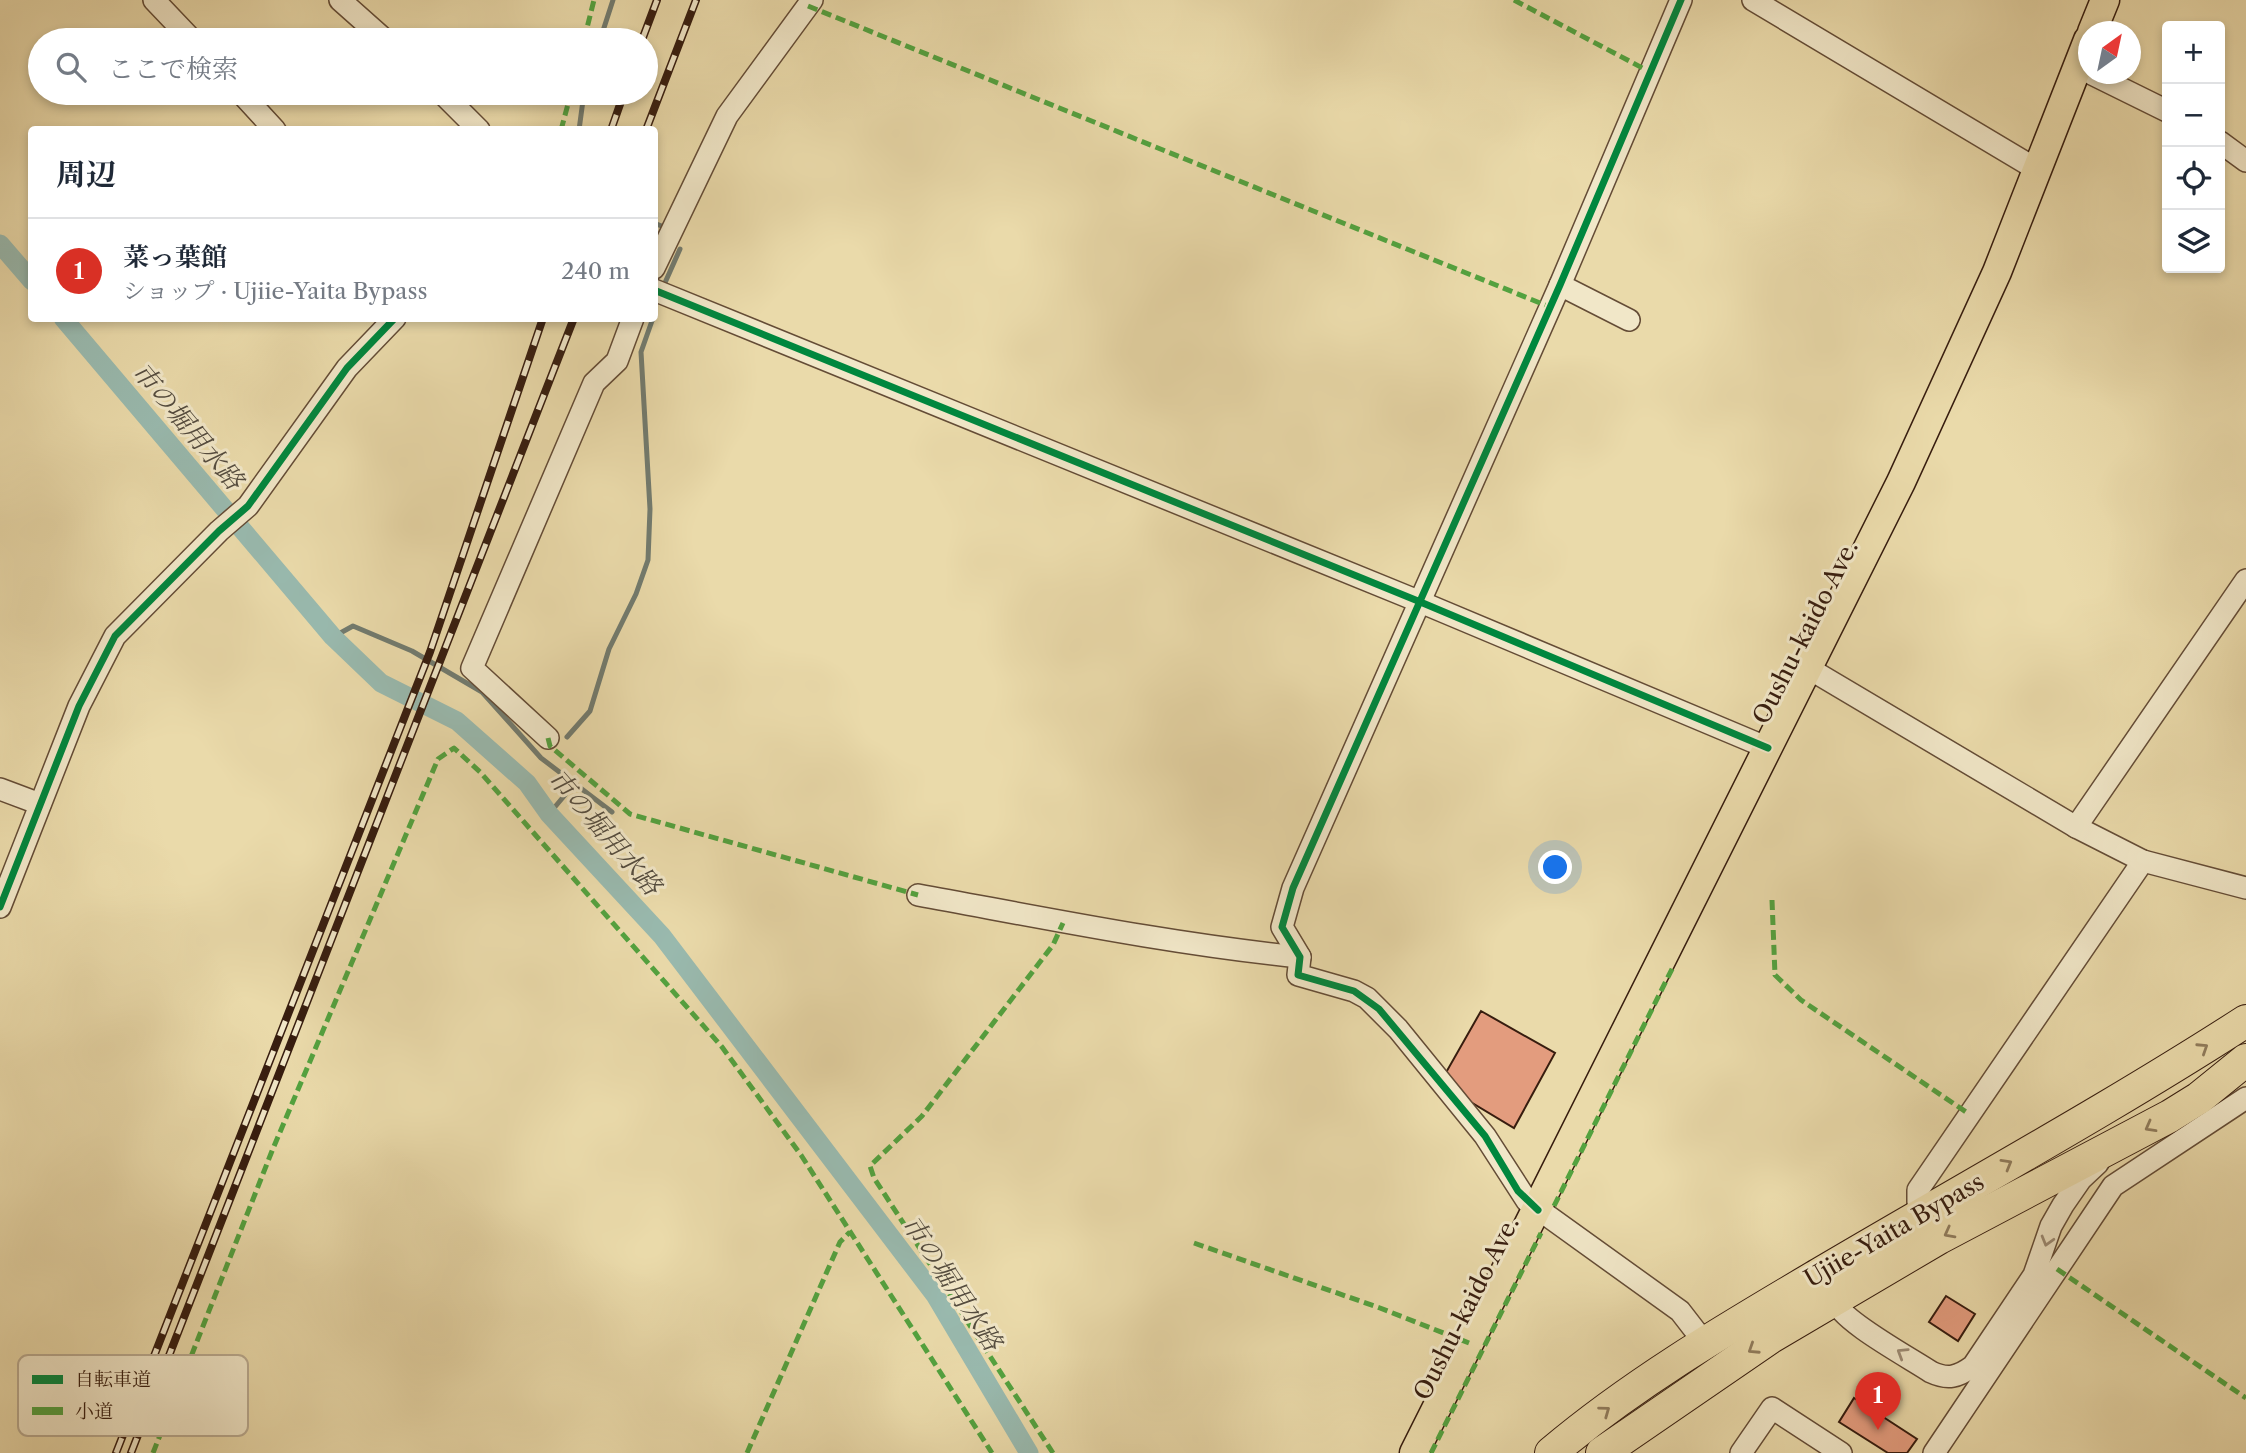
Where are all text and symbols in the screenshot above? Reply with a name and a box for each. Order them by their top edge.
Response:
north arrow [2078,21,2141,84]
map controls [2162,21,2225,273]
button: + [2162,21,2225,84]
search box [28,28,658,105]
icon: search [52,48,90,86]
text: ここで検索 [108,53,238,85]
button: − [2162,84,2225,147]
button: locate [2162,147,2225,210]
text: 周辺 [56,156,116,193]
button: layers [2162,210,2225,273]
text: 菜っ葉館 [123,241,227,273]
text: 1 [74,257,84,285]
text: 240 m [561,257,630,285]
text: ショップ · Ujiie-Yaita Bypass [123,277,428,305]
water label: 市の堀用水路 [126,356,252,498]
street label: Oushu-kaido Ave. [1746,535,1864,729]
water label: 市の堀用水路 [542,763,670,903]
your location [1538,850,1572,884]
one-way arrow [2196,1044,2209,1057]
one-way arrow [2145,1119,2157,1132]
one-way arrow [2000,1159,2013,1172]
street label: Ujiie-Yaita Bypass [1799,1167,1989,1293]
water label: 市の堀用水路 [895,1209,1010,1358]
street label: Oushu-kaido Ave. [1407,1211,1525,1405]
one-way arrow [1943,1225,1956,1238]
one-way arrow [2041,1234,2056,1246]
one-way arrow [1748,1340,1761,1353]
one-way arrow [1896,1349,1909,1362]
legend [18,1355,248,1436]
text: 自転車道 [75,1368,151,1391]
pin: 1 [1855,1372,1901,1430]
text: 小道 [75,1400,113,1423]
one-way arrow [1597,1407,1610,1419]

